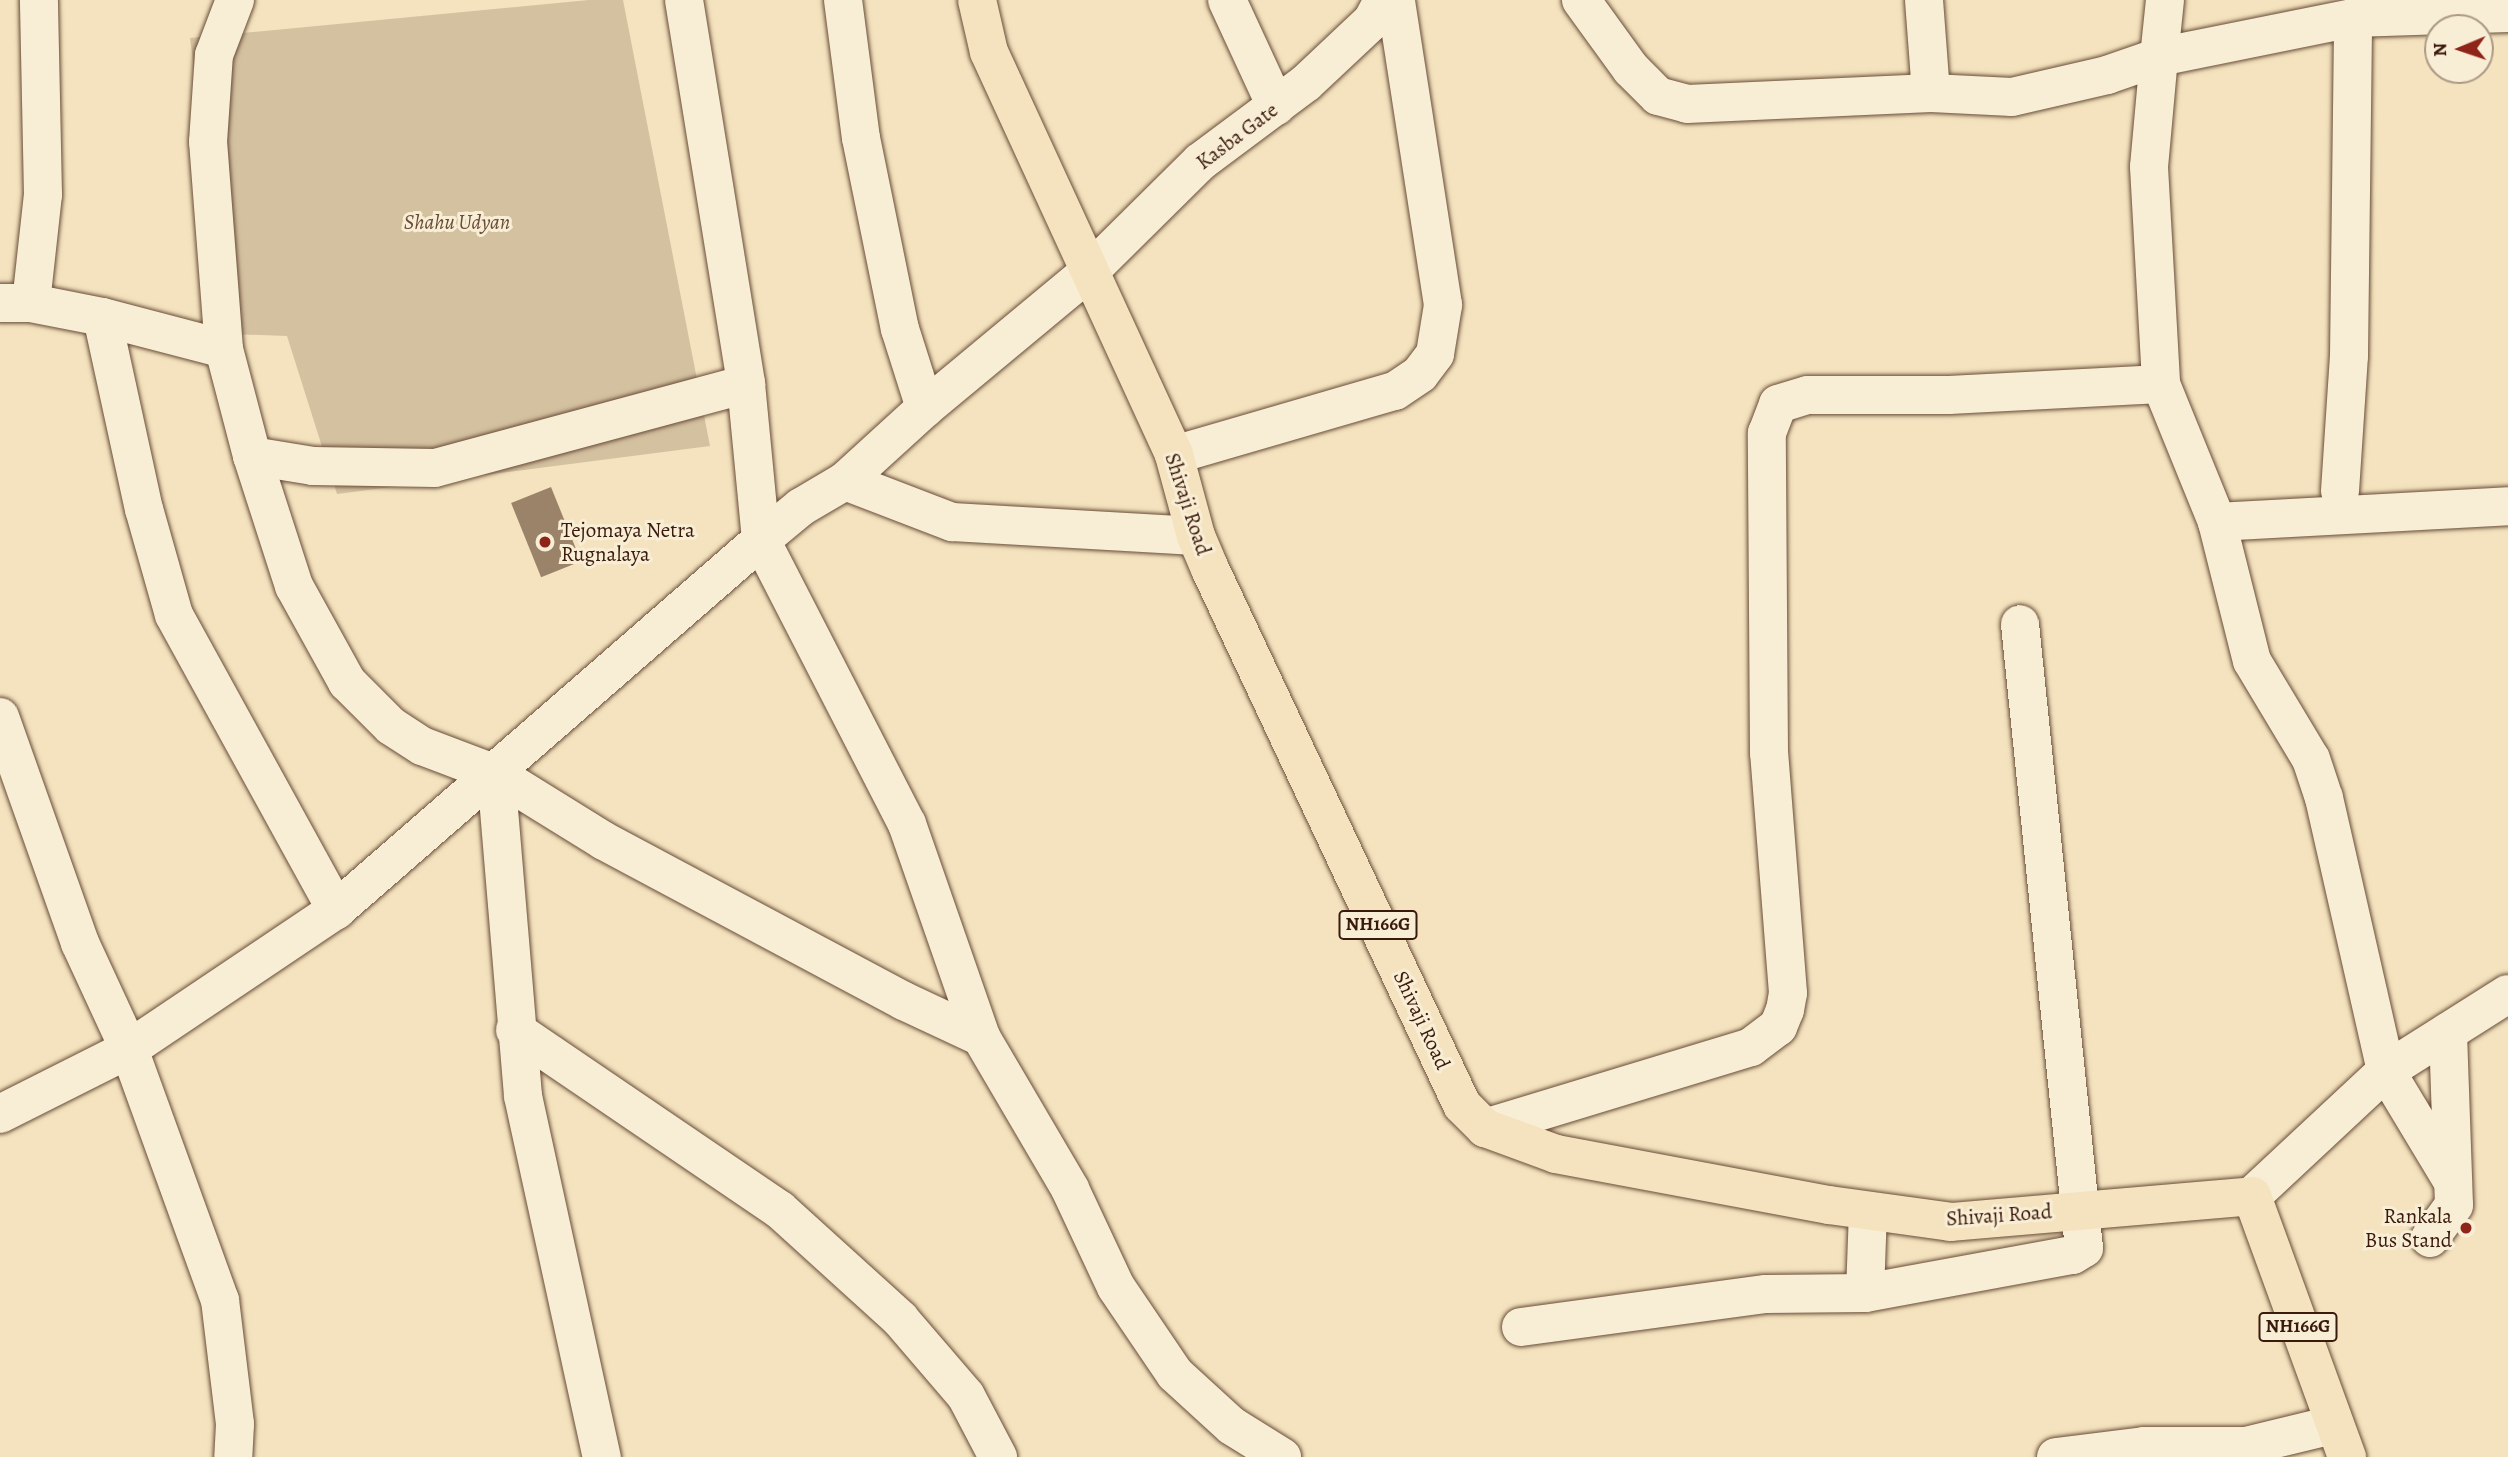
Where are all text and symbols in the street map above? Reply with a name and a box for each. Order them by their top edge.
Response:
north arrow [2424,14,2494,84]
text: N [2427,42,2453,57]
street label: Kasba Gate [1191,97,1283,175]
park label: Shahu Udyan [404,209,510,235]
street label: Shivaji Road [1160,450,1216,558]
place label: Tejomaya Netra Rugnalaya [561,517,695,567]
marker: Tejomaya Netra Rugnalaya [535,532,555,552]
road number: NH166G [1338,909,1418,940]
street label: Shivaji Road [1388,967,1456,1073]
street label: Shivaji Road [1945,1199,2053,1231]
place label: Rankala Bus Stand [2365,1203,2452,1253]
marker: Rankala Bus Stand [2458,1220,2474,1236]
road number: NH166G [2258,1312,2338,1343]

